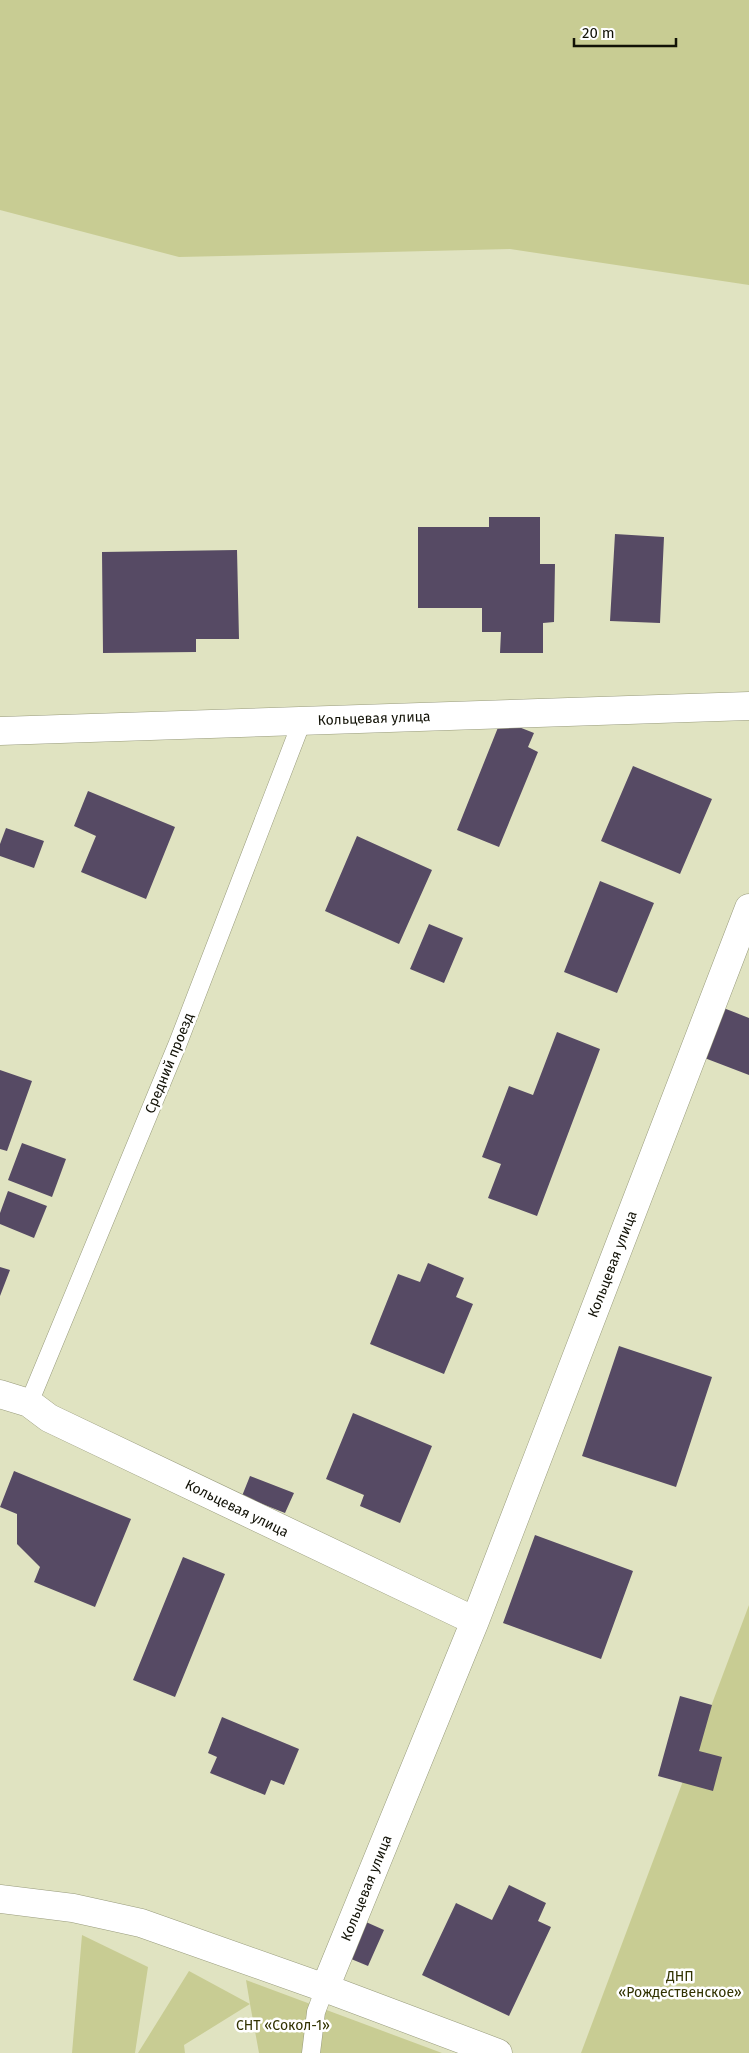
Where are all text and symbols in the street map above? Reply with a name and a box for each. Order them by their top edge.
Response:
scale bar [574,15,676,47]
text: 20 m [582,24,615,42]
street label: Кольцевая улица [317,708,431,729]
street label: Средний проезд [142,1010,197,1116]
street label: Кольцевая улица [584,1208,641,1320]
street label: Кольцевая улица [182,1476,291,1541]
street label: Кольцевая улица [337,1833,395,1944]
park label: ДНП «Рождественское» [618,1968,742,2001]
park label: СНТ «Сокол-1» [236,2017,330,2034]

